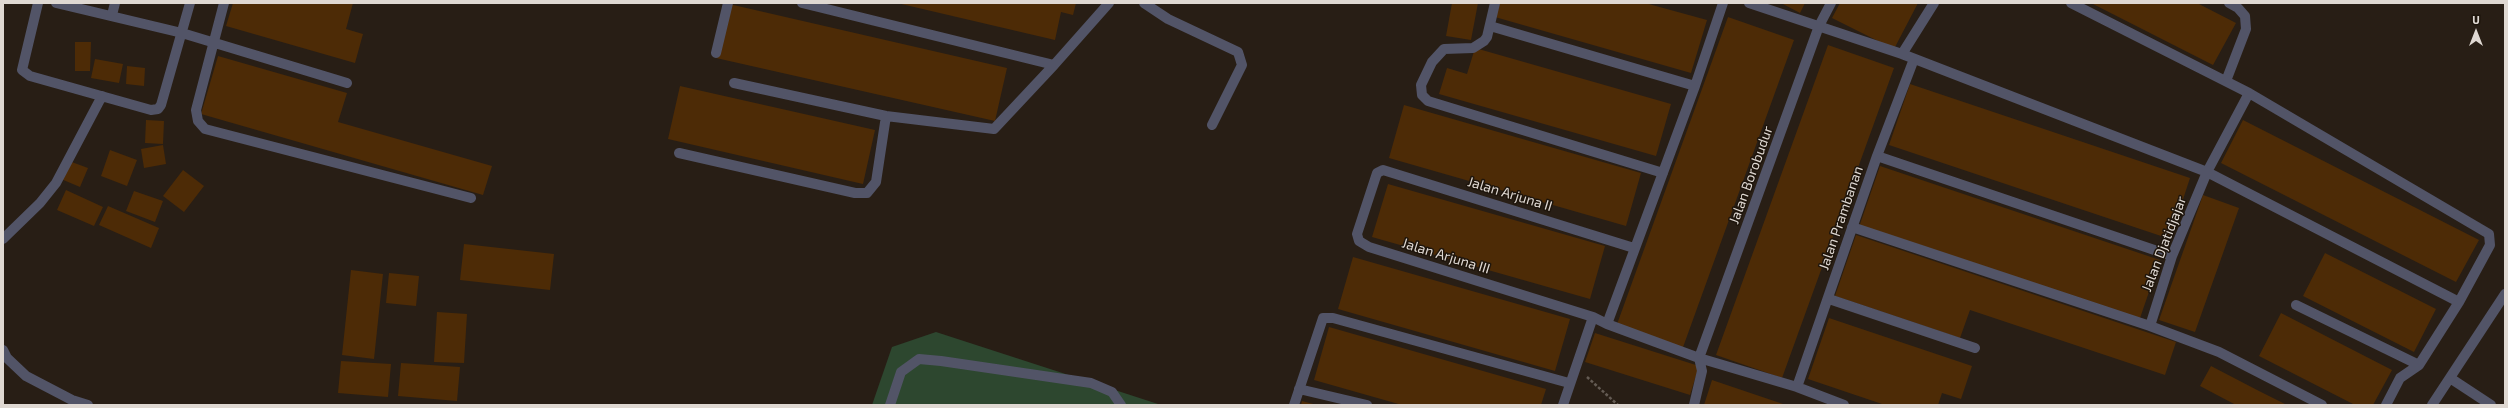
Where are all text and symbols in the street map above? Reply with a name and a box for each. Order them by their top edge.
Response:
north arrow [2456,12,2496,52]
text: U [2472,13,2480,26]
street label: Jalan Borobudur [1725,124,1777,226]
street label: Jalan Prambanan [1815,164,1867,272]
street label: Jalan Arjuna II [1466,173,1554,215]
street label: Jalan Djatidjajar [2138,194,2190,294]
street label: Jalan Arjuna III [1400,235,1492,277]

